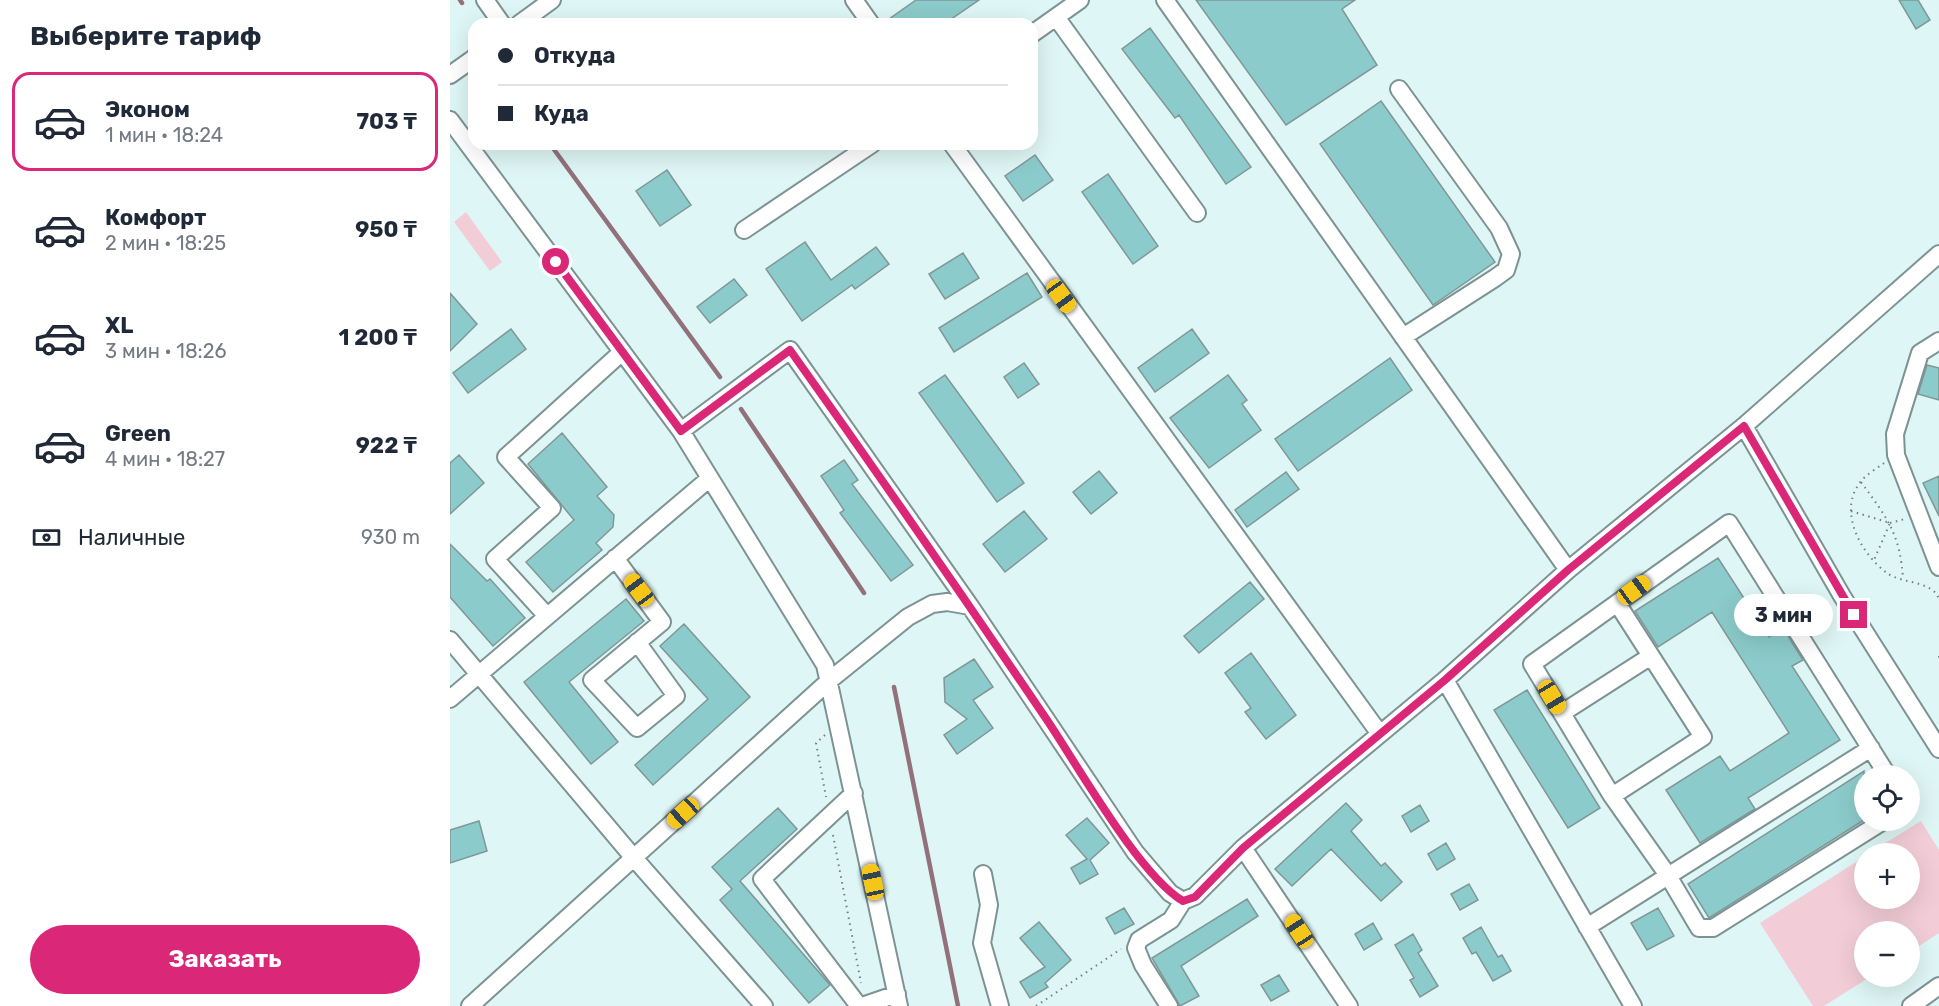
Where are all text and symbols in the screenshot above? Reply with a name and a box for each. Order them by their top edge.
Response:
text: Выберите тариф [30,20,261,52]
text: Откуда [534,42,616,69]
icon: car [33,95,87,149]
text: Эконом [105,96,190,123]
text: Куда [534,100,589,127]
text: 703 ₸ [356,108,417,135]
text: 1 мин · 18:24 [105,123,223,147]
icon: car [33,203,87,257]
text: Комфорт [105,204,206,231]
text: 950 ₸ [355,216,417,243]
text: 2 мин · 18:25 [105,231,226,255]
route start [542,248,569,275]
car [1043,276,1079,316]
icon: car [33,311,87,365]
text: XL [105,312,133,339]
text: 1 200 ₸ [339,324,417,351]
text: 3 мин · 18:26 [105,339,227,363]
icon: car [33,419,87,473]
text: Green [105,420,171,447]
text: 922 ₸ [356,432,417,459]
text: 4 мин · 18:27 [105,447,225,471]
icon: cash [30,521,63,554]
text: Наличные [78,524,185,551]
text: 930 m [361,525,420,549]
car [621,570,657,610]
car [1614,572,1654,608]
callout: 3 мин [1734,594,1833,636]
route end [1840,601,1867,628]
text: 3 мин [1755,603,1812,627]
car [1535,677,1569,717]
map controls [1854,765,1920,987]
button: locate [1854,765,1920,831]
car [664,794,702,832]
button: + [1854,843,1920,909]
car [860,863,886,901]
car [1282,911,1316,951]
button: − [1854,921,1920,987]
button: Заказать [30,925,420,994]

